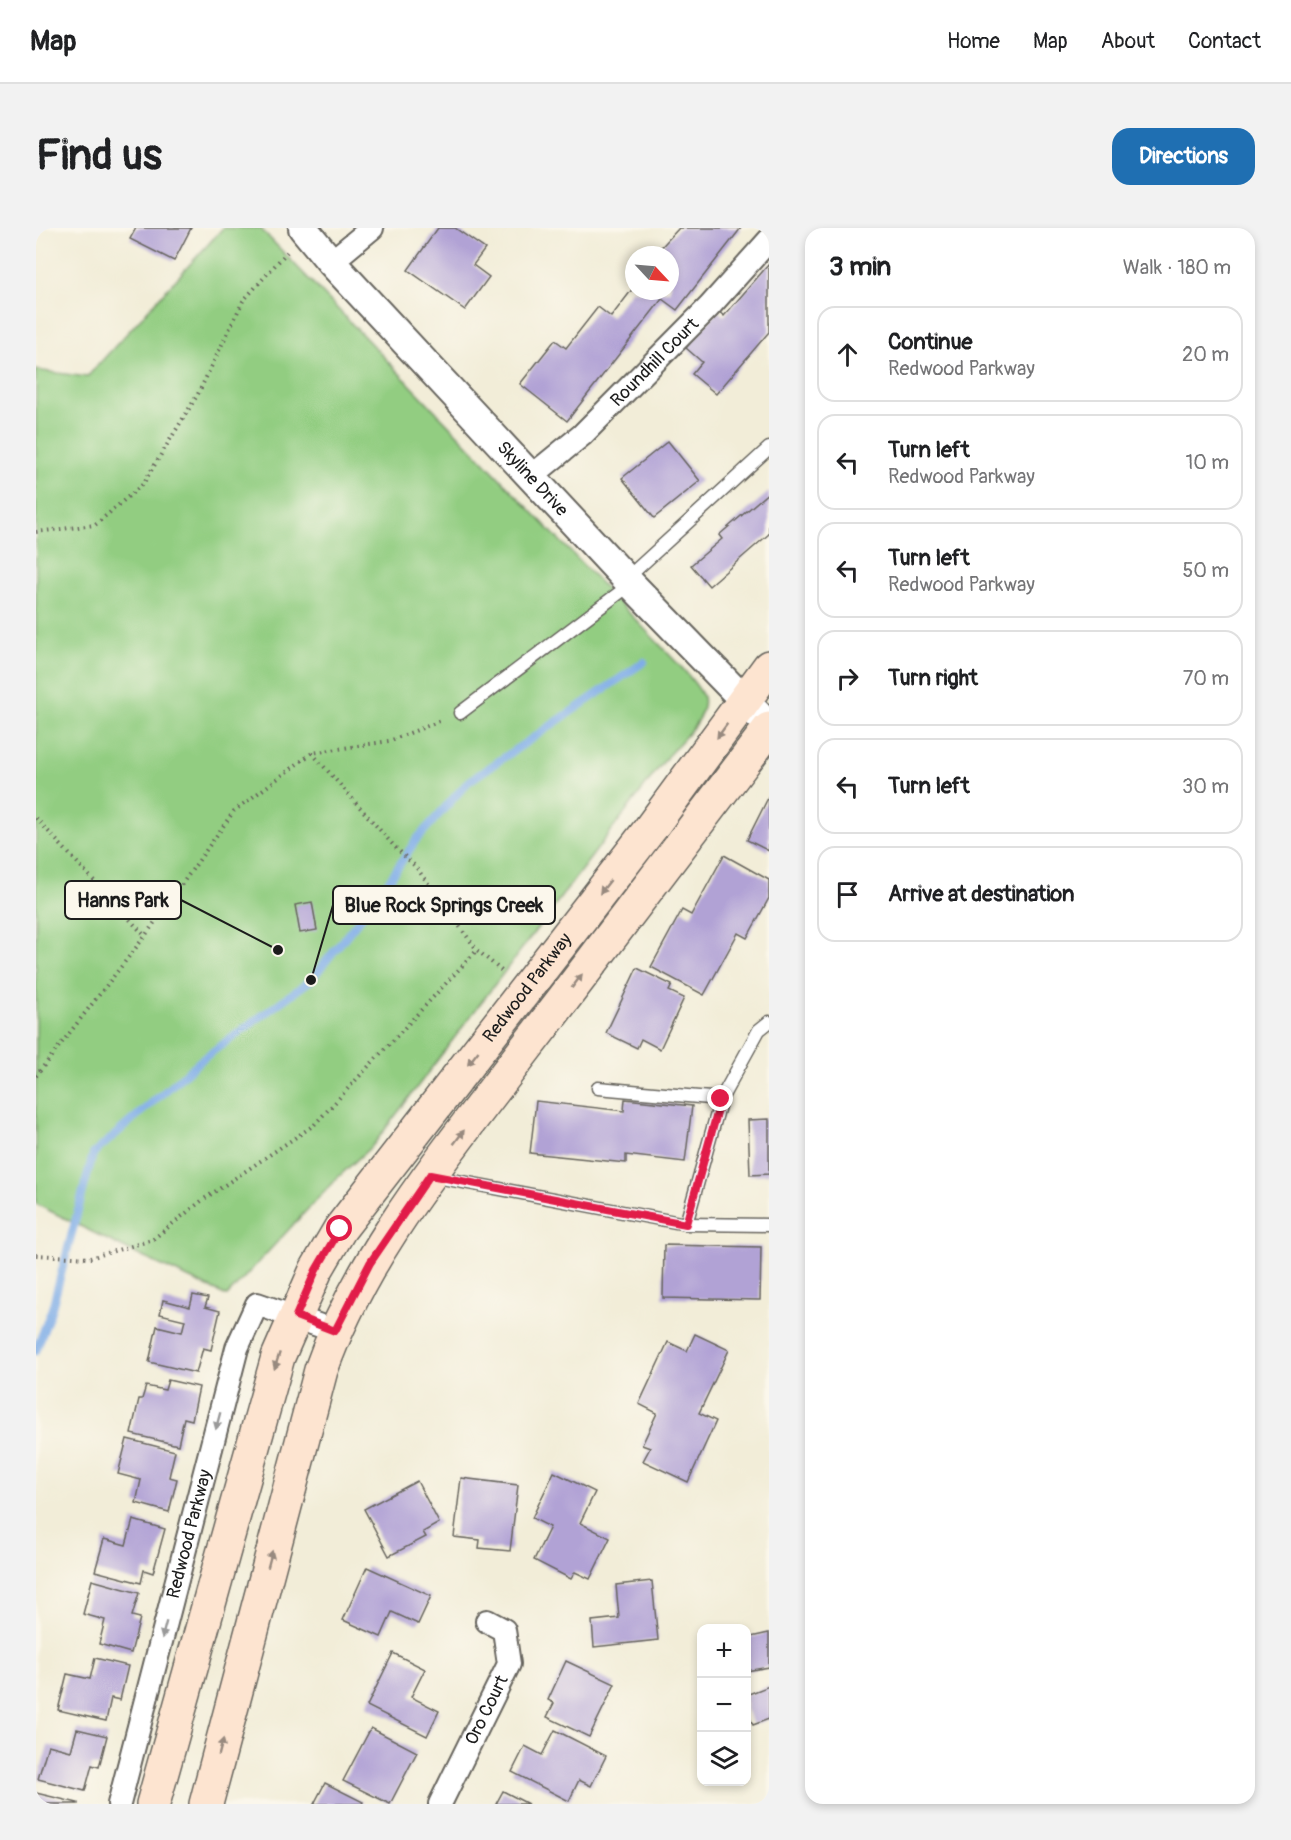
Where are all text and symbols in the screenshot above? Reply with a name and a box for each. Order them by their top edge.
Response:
text: Map [30,24,76,59]
text: Home [947,28,1000,55]
text: Map [1033,28,1068,55]
text: About [1101,28,1155,55]
text: Contact [1188,28,1261,55]
button: Directions [1112,128,1255,185]
text: Find us [36,130,162,182]
north arrow [625,246,679,300]
text: 3 min [829,251,891,283]
text: Walk · 180 m [1123,255,1231,280]
street label: Roundhill Court [606,313,704,412]
text: Continue [888,328,972,356]
icon: ahead [831,338,864,371]
text: 20 m [1182,342,1229,367]
text: Redwood Parkway [888,356,1035,381]
street label: Skyline Drive [492,436,573,521]
text: Turn left [888,436,970,464]
icon: left [831,446,864,479]
text: 10 m [1185,450,1229,475]
text: Redwood Parkway [888,464,1035,489]
text: Turn left [888,544,970,572]
icon: left [831,554,864,587]
text: 50 m [1182,558,1229,583]
text: Redwood Parkway [888,572,1035,597]
icon: right [831,662,864,695]
text: Turn right [888,664,978,692]
text: 70 m [1183,666,1229,691]
one-way arrow [716,723,728,739]
icon: left [831,770,864,803]
text: Turn left [888,772,970,800]
text: 30 m [1182,774,1229,799]
icon: arrive [831,878,864,911]
one-way arrow [599,879,611,895]
text: Arrive at destination [888,880,1074,908]
callout: Hanns Park [65,881,181,919]
callout: Blue Rock Springs Creek [333,886,555,924]
text: Hanns Park [77,888,170,913]
text: Blue Rock Springs Creek [345,893,544,918]
street label: Redwood Parkway [478,928,577,1047]
one-way arrow [571,974,583,990]
one-way arrow [466,1050,479,1066]
route end [707,1085,733,1111]
one-way arrow [453,1129,465,1144]
route start [326,1215,352,1241]
one-way arrow [272,1352,281,1370]
one-way arrow [213,1412,223,1430]
street label: Redwood Parkway [162,1467,217,1601]
one-way arrow [266,1550,276,1568]
one-way arrow [159,1621,169,1639]
map controls [697,1624,751,1786]
button: + [697,1624,751,1678]
street label: Oro Court [460,1671,514,1749]
button: − [697,1678,751,1732]
button: layers [697,1732,751,1786]
one-way arrow [216,1738,226,1757]

